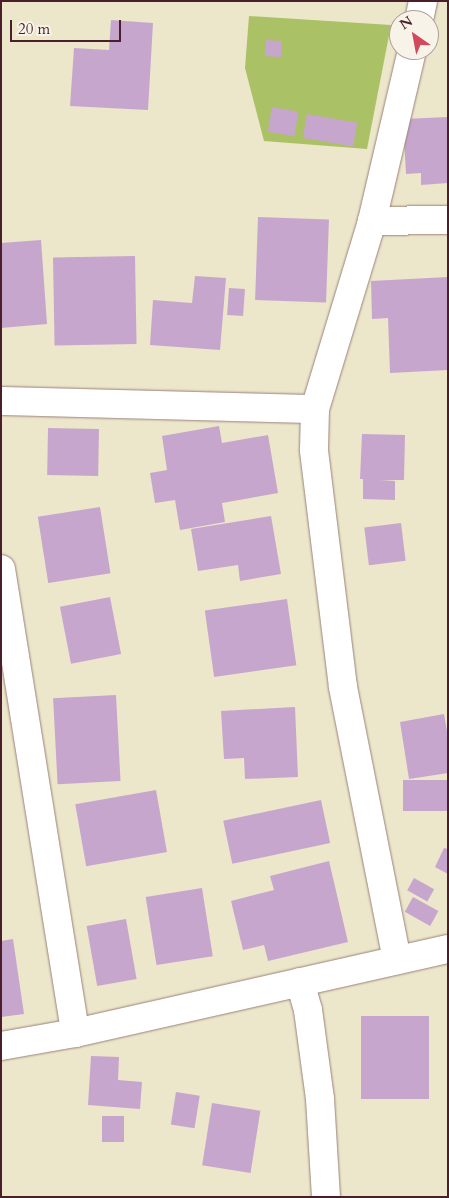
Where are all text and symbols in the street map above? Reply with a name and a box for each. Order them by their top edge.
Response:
scale bar [12,10,124,42]
north arrow [389,10,439,60]
text: N [396,12,416,34]
text: 20 m [18,19,50,39]

